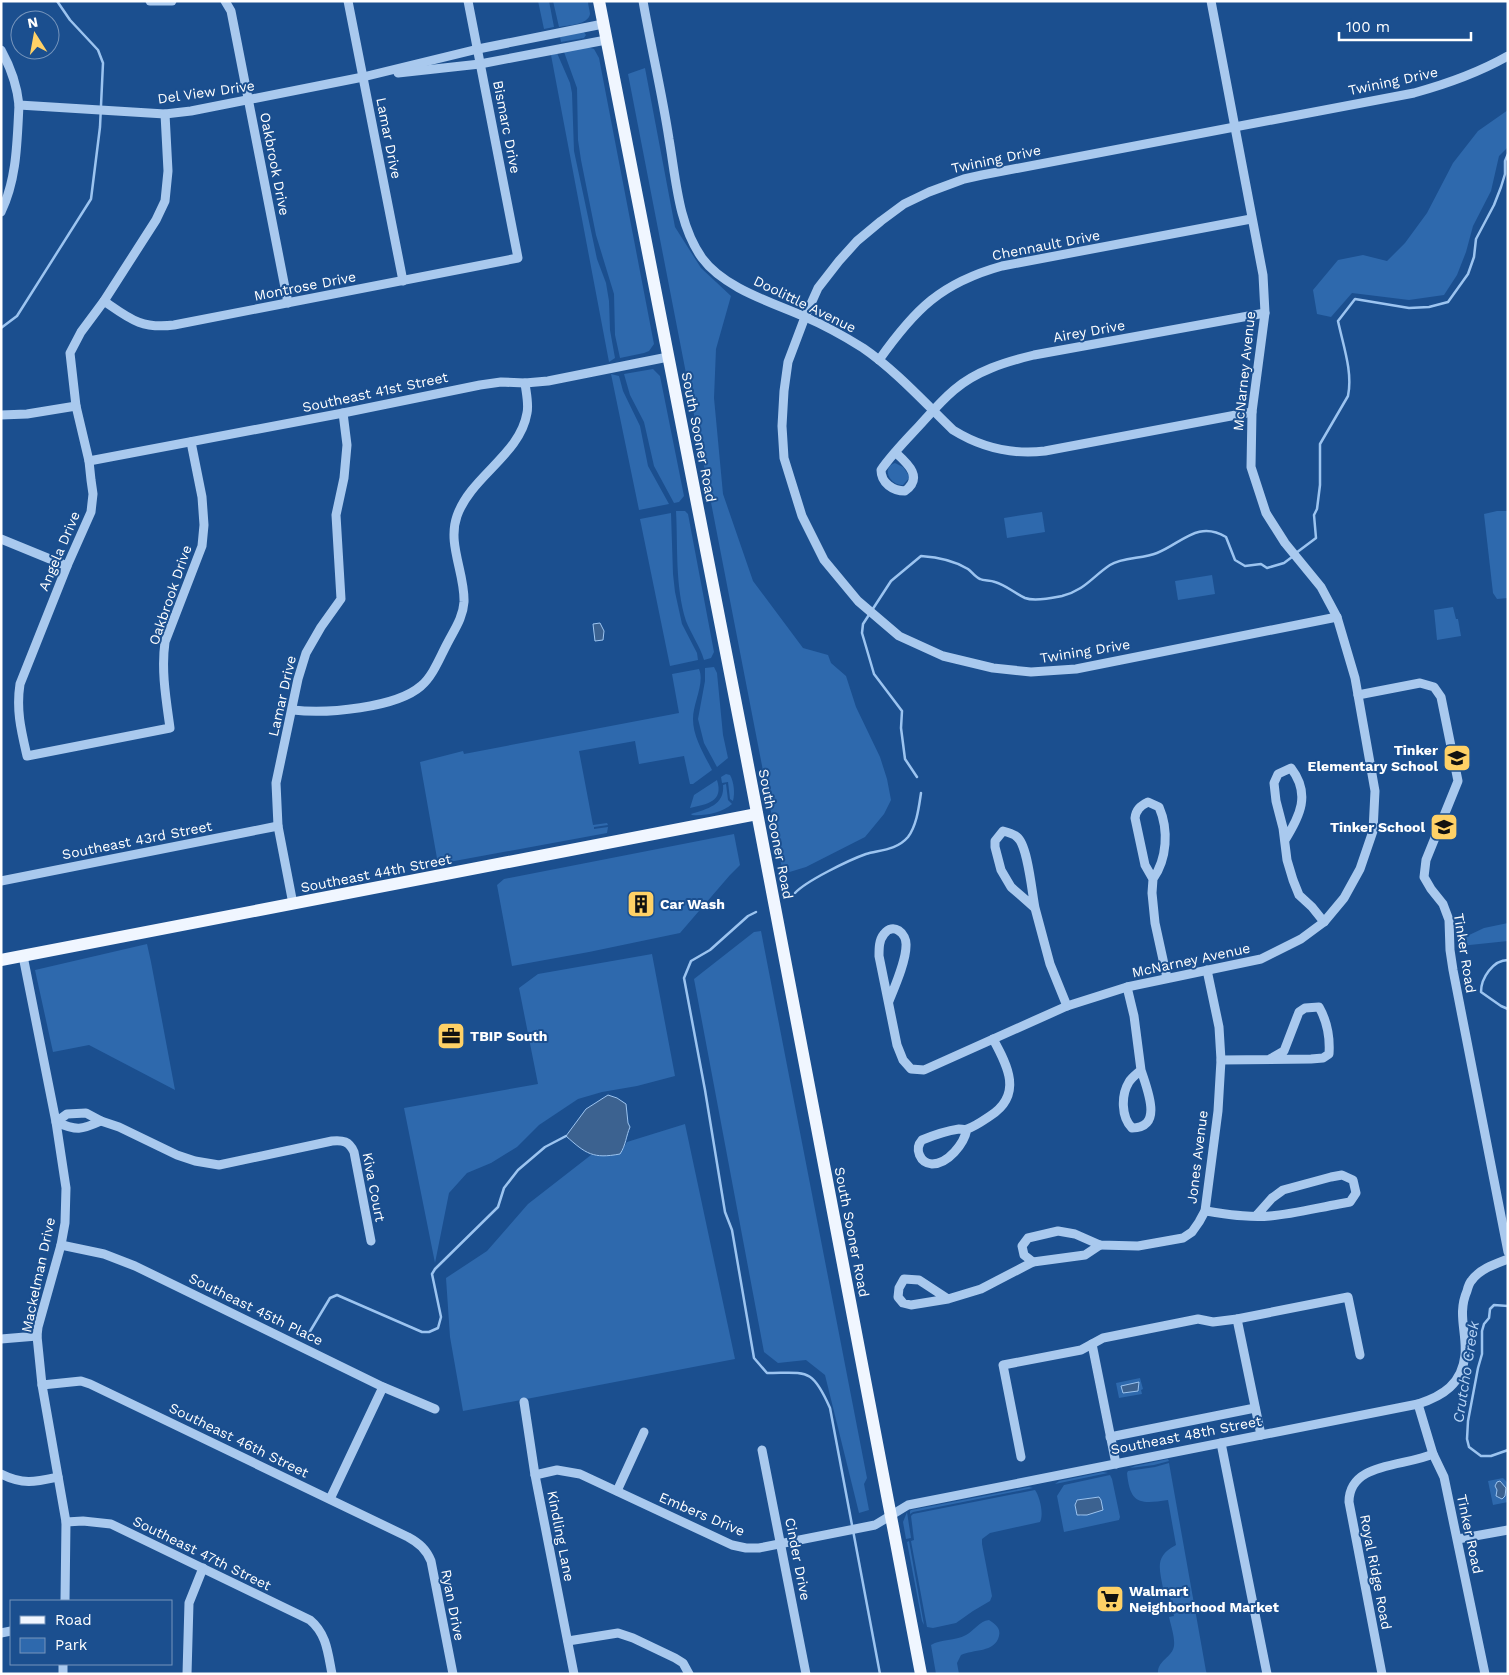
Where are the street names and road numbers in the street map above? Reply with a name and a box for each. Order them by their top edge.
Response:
street label: Twining Drive [1347,64,1439,98]
street label: Del View Drive [156,77,256,107]
street label: Bismarc Drive [490,79,524,175]
street label: Lamar Drive [373,96,405,180]
street label: Oakbrook Drive [257,111,293,217]
street label: Twining Drive [950,142,1042,176]
street label: Chennault Drive [991,227,1101,263]
street label: Montrose Drive [253,268,357,304]
street label: Doolittle Avenue [751,272,859,336]
street label: McNarney Avenue [1230,310,1258,432]
street label: Airey Drive [1052,317,1126,345]
street label: Southeast 41st Street [301,369,449,415]
street label: South Sooner Road [679,371,719,503]
street label: Angela Drive [35,509,83,593]
street label: Oakbrook Drive [145,543,195,647]
street label: Twining Drive [1039,636,1131,666]
street label: Lamar Drive [265,654,299,738]
street label: South Sooner Road [756,768,796,900]
street label: Southeast 43rd Street [61,818,213,862]
street label: Southeast 44th Street [299,851,453,895]
street label: Tinker Road [1451,912,1479,994]
street label: McNarney Avenue [1130,940,1252,980]
street label: Jones Avenue [1183,1109,1211,1205]
street label: Kiva Court [359,1151,389,1223]
street label: South Sooner Road [832,1166,872,1298]
street label: Mackelman Drive [18,1216,58,1334]
street label: Southeast 45th Place [186,1270,326,1348]
street label: Southeast 46th Street [167,1399,311,1481]
street label: Southeast 48th Street [1109,1413,1263,1457]
street label: Kindling Lane [544,1489,578,1583]
street label: Embers Drive [657,1489,747,1539]
street label: Tinker Road [1454,1493,1486,1575]
street label: Southeast 47th Street [130,1513,274,1594]
street label: Royal Ridge Road [1357,1513,1395,1631]
street label: Cinder Drive [782,1516,814,1602]
street label: Ryan Drive [438,1568,468,1642]

